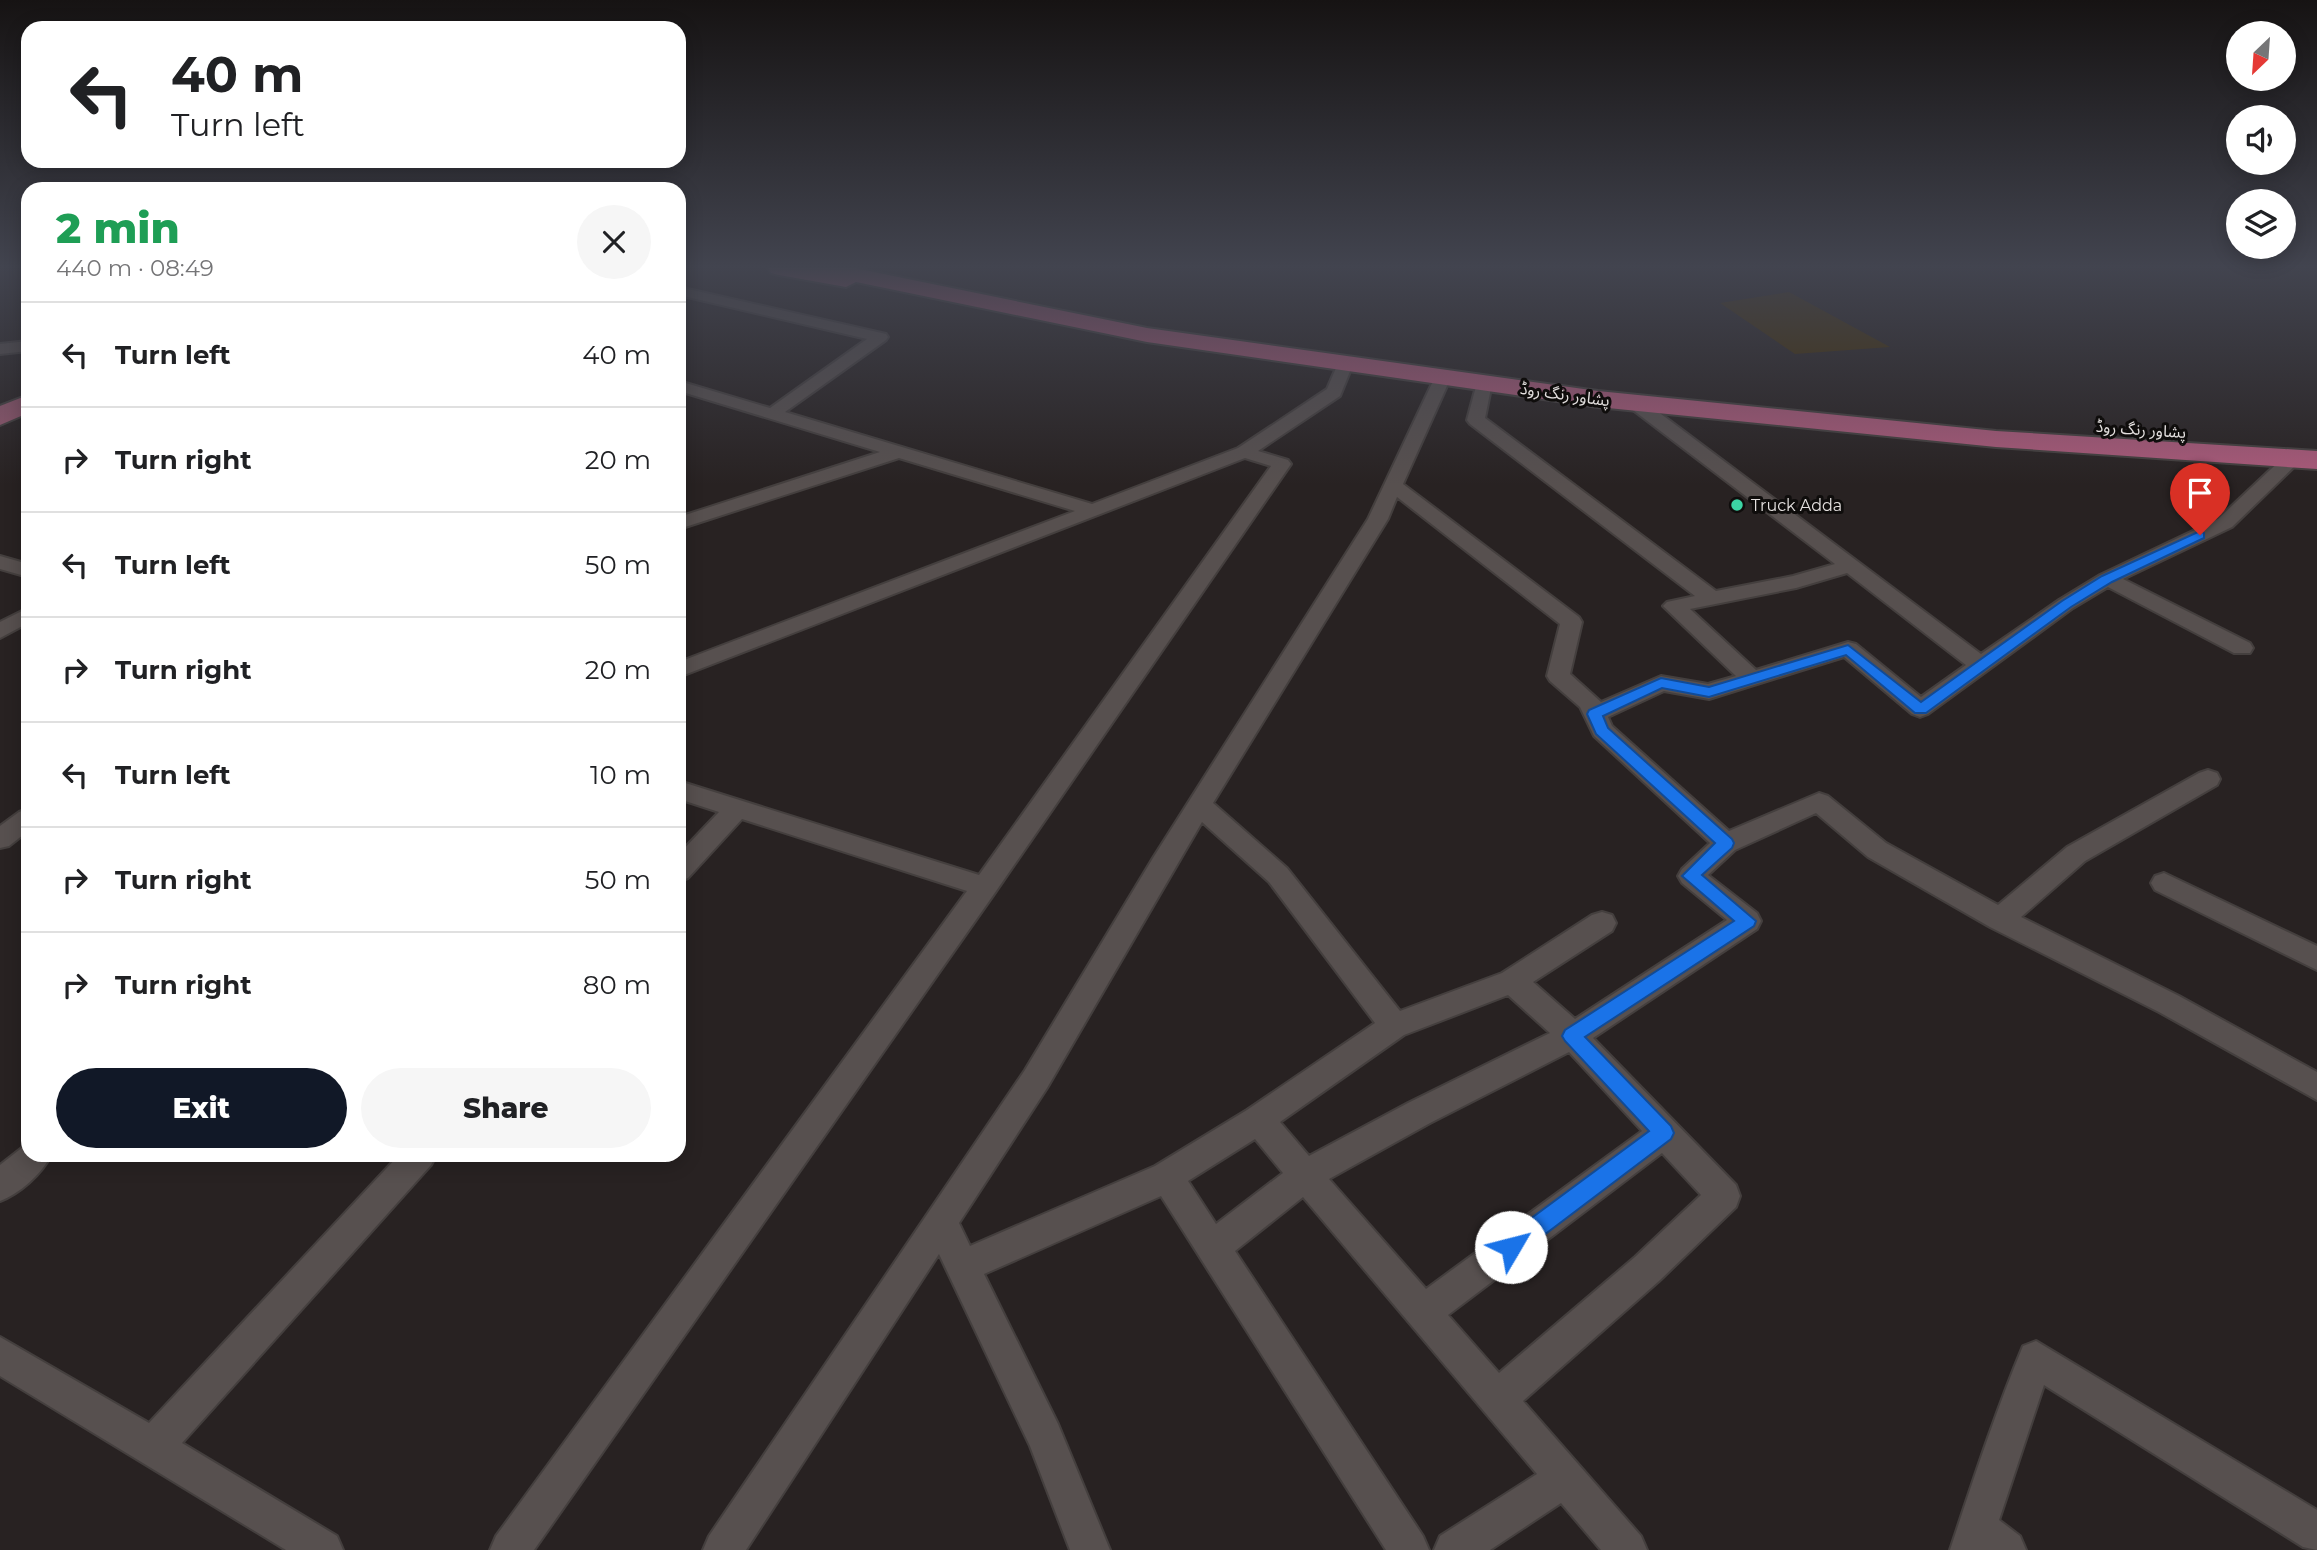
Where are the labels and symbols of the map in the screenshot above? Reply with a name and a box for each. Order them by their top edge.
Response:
north arrow [2226,21,2296,91]
street label: پشاور رنگ روڈ [1519,379,1611,411]
street label: پشاور رنگ روڈ [2095,417,2187,443]
pin [2170,463,2230,535]
place label: Truck Adda [1751,496,1842,515]
marker: Truck Adda [1729,497,1745,513]
position arrow [1474,1210,1548,1284]

